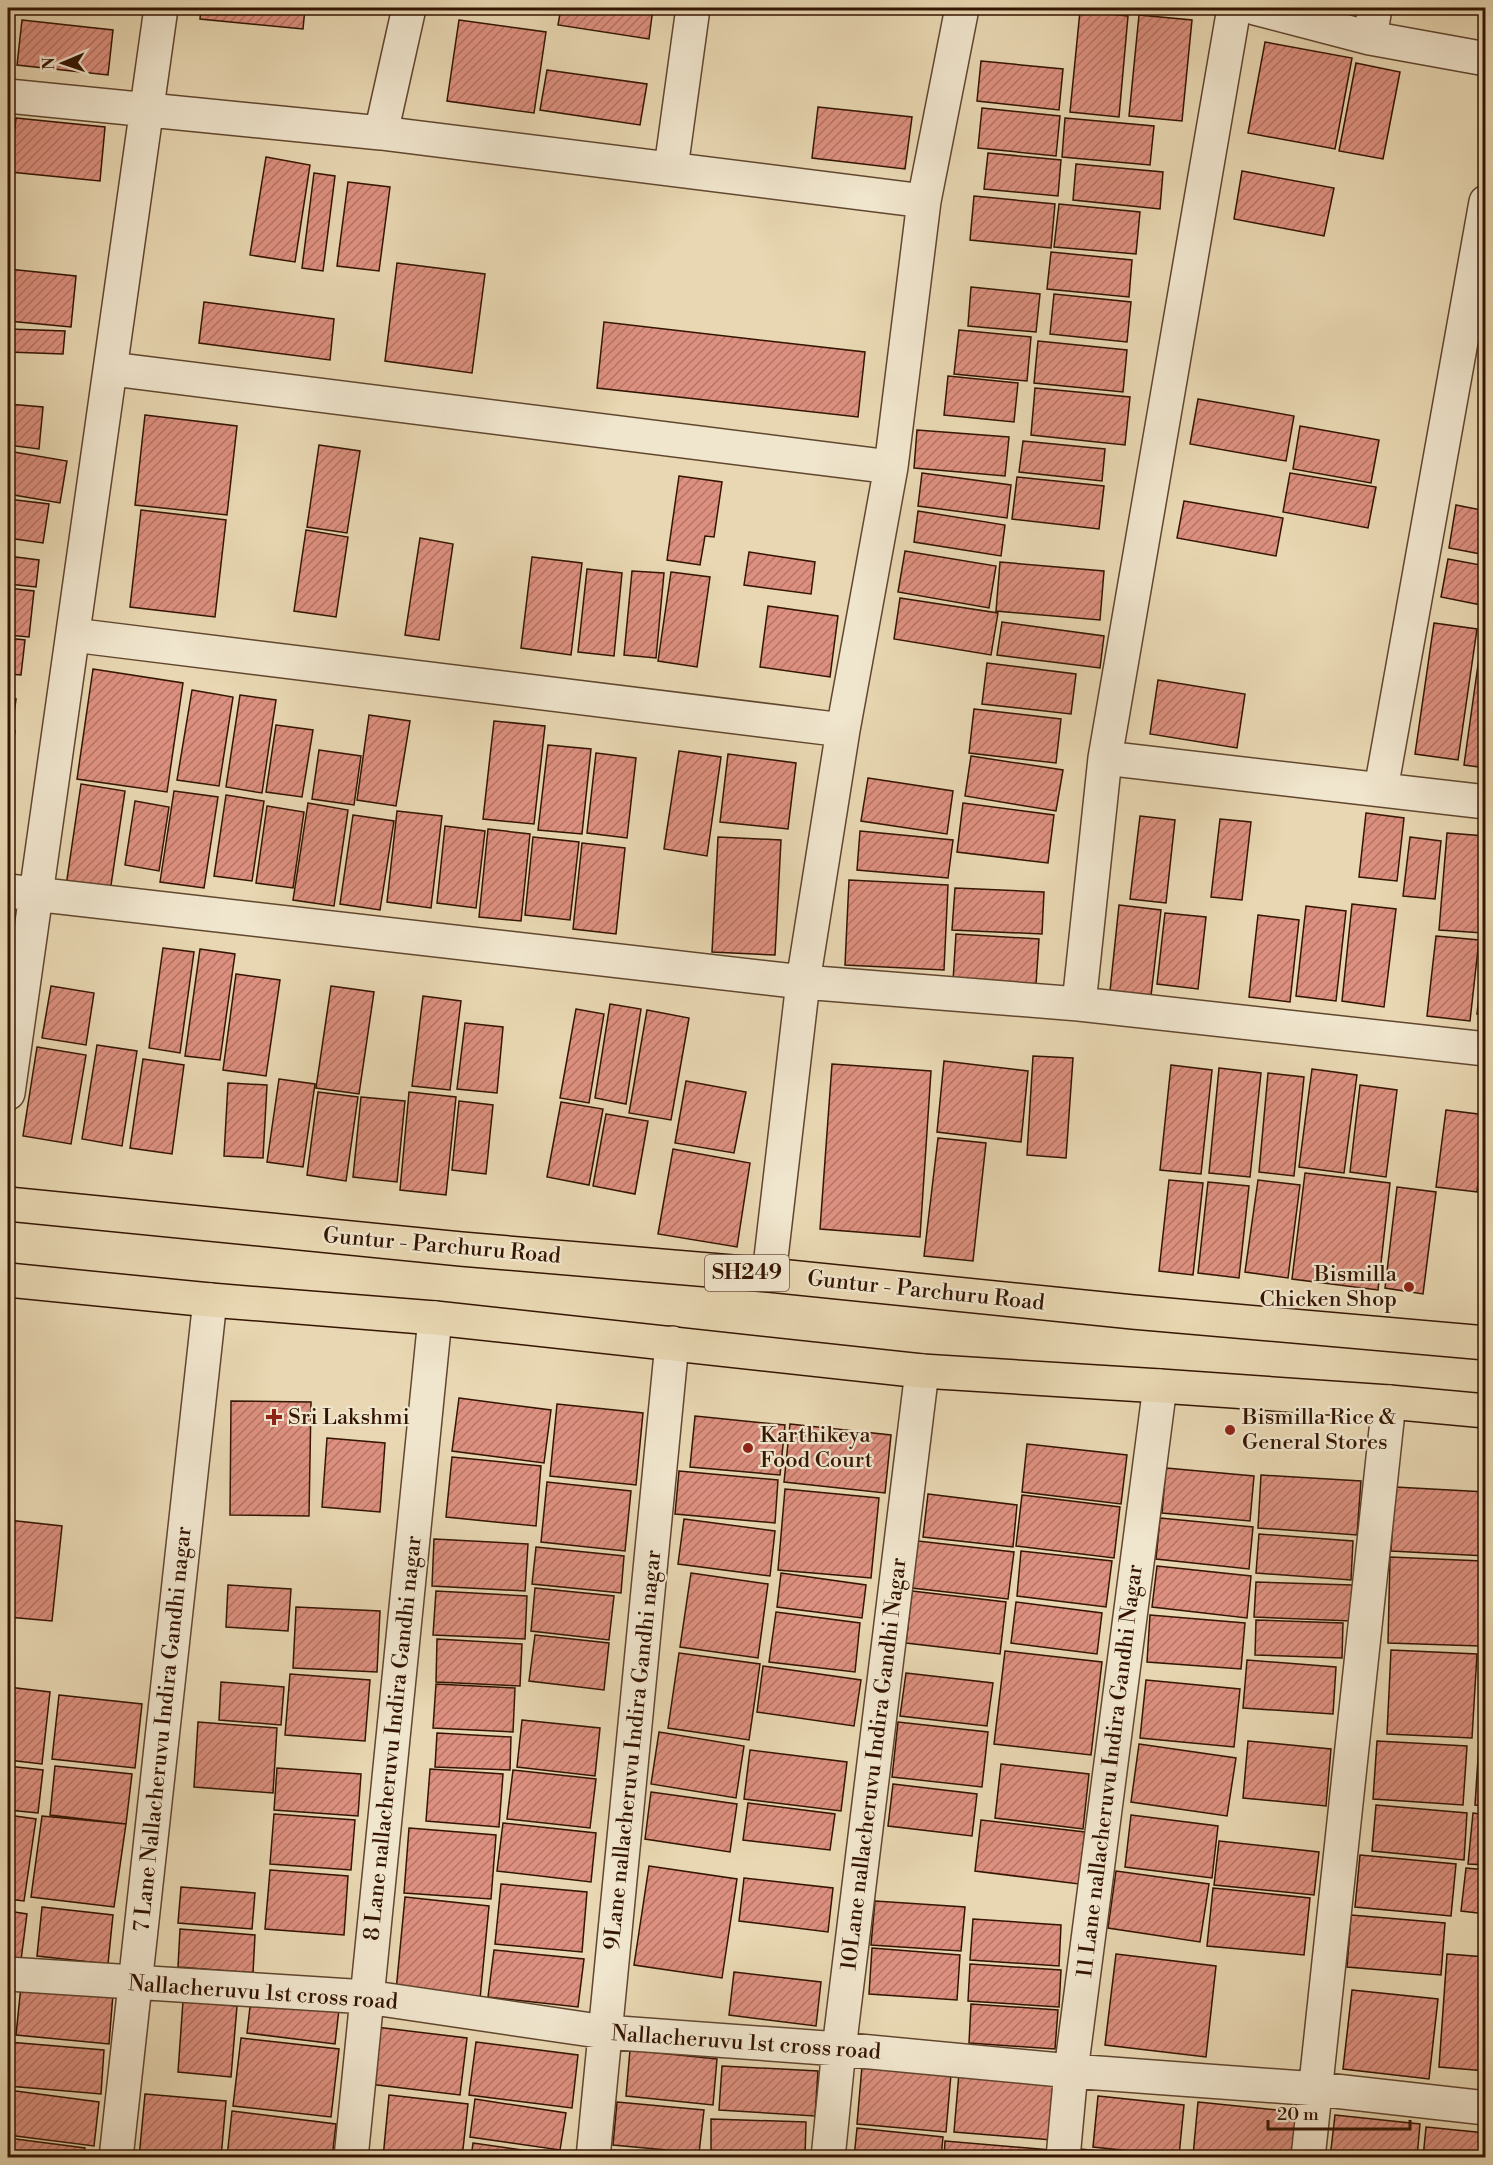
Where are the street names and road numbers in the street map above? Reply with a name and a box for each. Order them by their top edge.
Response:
street label: Guntur - Parchuru Road [322,1222,562,1270]
road number: SH249 [705,1255,789,1291]
street label: Guntur - Parchuru Road [806,1265,1047,1317]
street label: 7 Lane Nallacheruvu Indira Gandhi nagar [128,1525,198,1933]
street label: 8 Lane nallacheruvu Indira Gandhi nagar [358,1534,428,1942]
street label: 9Lane nallacheruvu Indira Gandhi nagar [599,1548,667,1952]
street label: 10Lane nallacheruvu Indira Gandhi Nagar [835,1556,913,1972]
street label: 11 Lane nallacheruvu Indira Gandhi Nagar [1071,1563,1149,1979]
street label: Nallacheruvu 1st cross road [127,1970,399,2016]
street label: Nallacheruvu 1st cross road [610,2020,882,2066]

